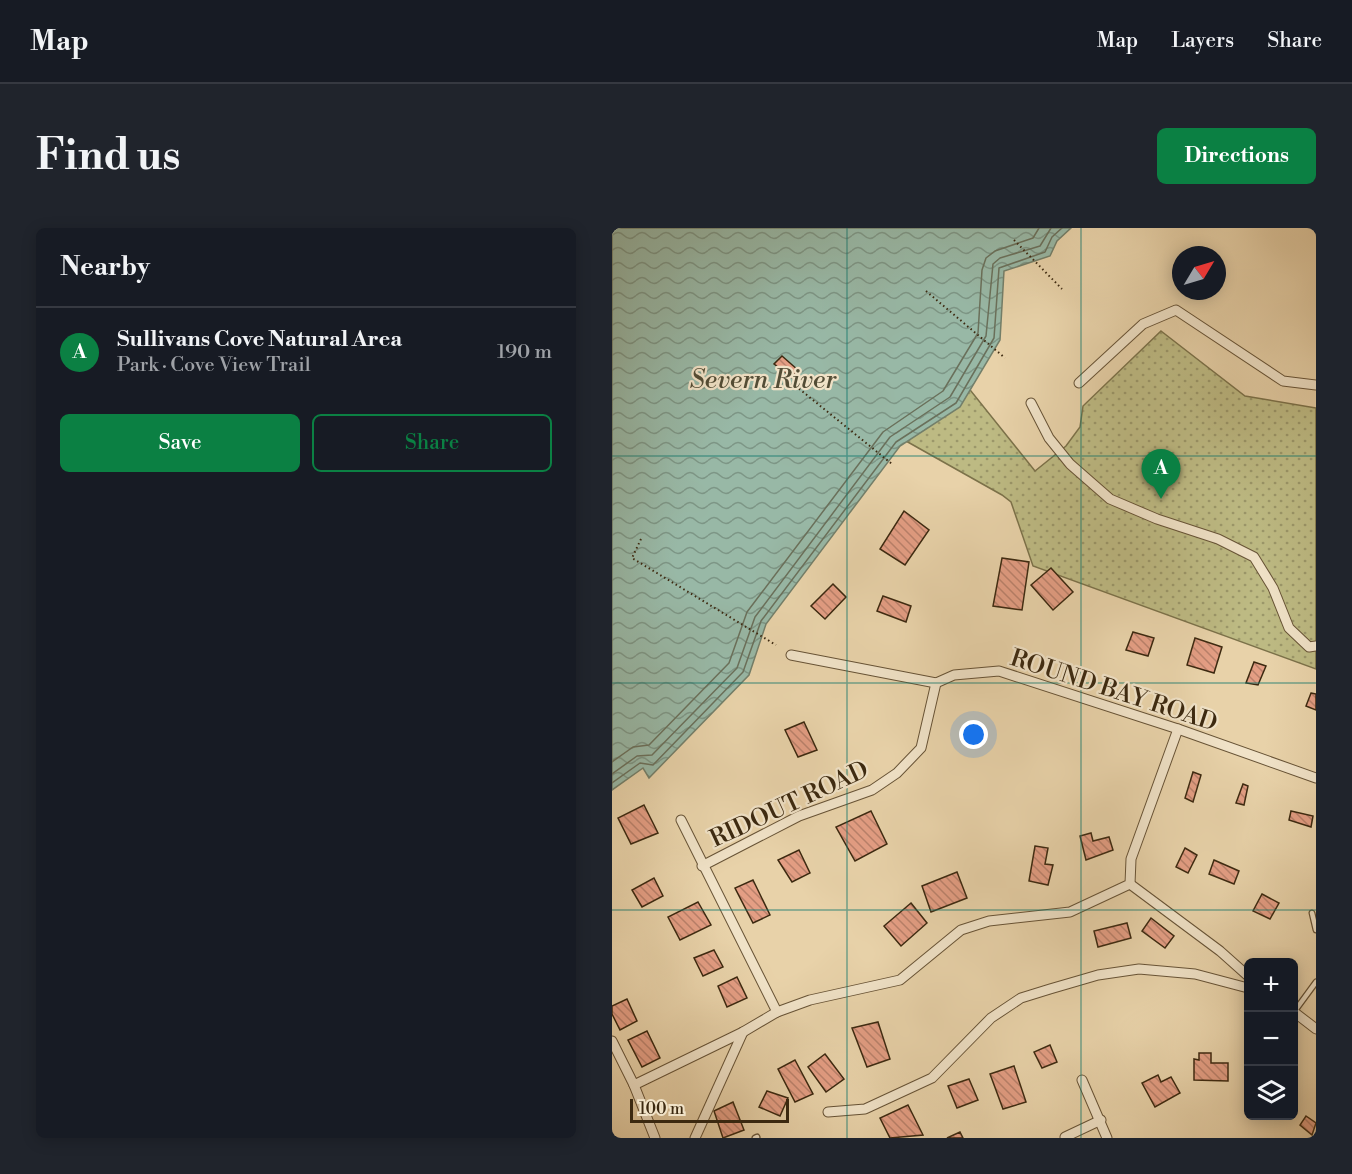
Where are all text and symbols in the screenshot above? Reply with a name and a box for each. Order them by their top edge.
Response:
text: Map [30,24,89,59]
text: Map [1097,28,1138,54]
text: Layers [1171,28,1234,54]
text: Share [1267,28,1322,54]
button: Directions [1157,128,1316,184]
text: Find us [36,130,180,183]
north arrow [1172,246,1226,300]
text: Nearby [60,251,150,283]
text: Sullivans Cove Natural Area [117,326,402,353]
text: A [72,340,87,365]
text: 190 m [497,340,552,365]
text: Park · Cove View Trail [117,353,311,378]
water label: Severn River [690,364,837,396]
button: Save [60,414,300,472]
button: Share [312,414,552,472]
pin: A [1142,450,1180,499]
street label: ROUND BAY ROAD [1006,643,1221,739]
your location [959,720,988,749]
street label: RIDOUT ROAD [705,755,874,855]
map controls [1244,958,1298,1120]
button: + [1244,958,1298,1012]
button: − [1244,1012,1298,1066]
button: layers [1244,1066,1298,1120]
scale bar [630,1096,789,1124]
text: 100 m [639,1099,684,1119]

